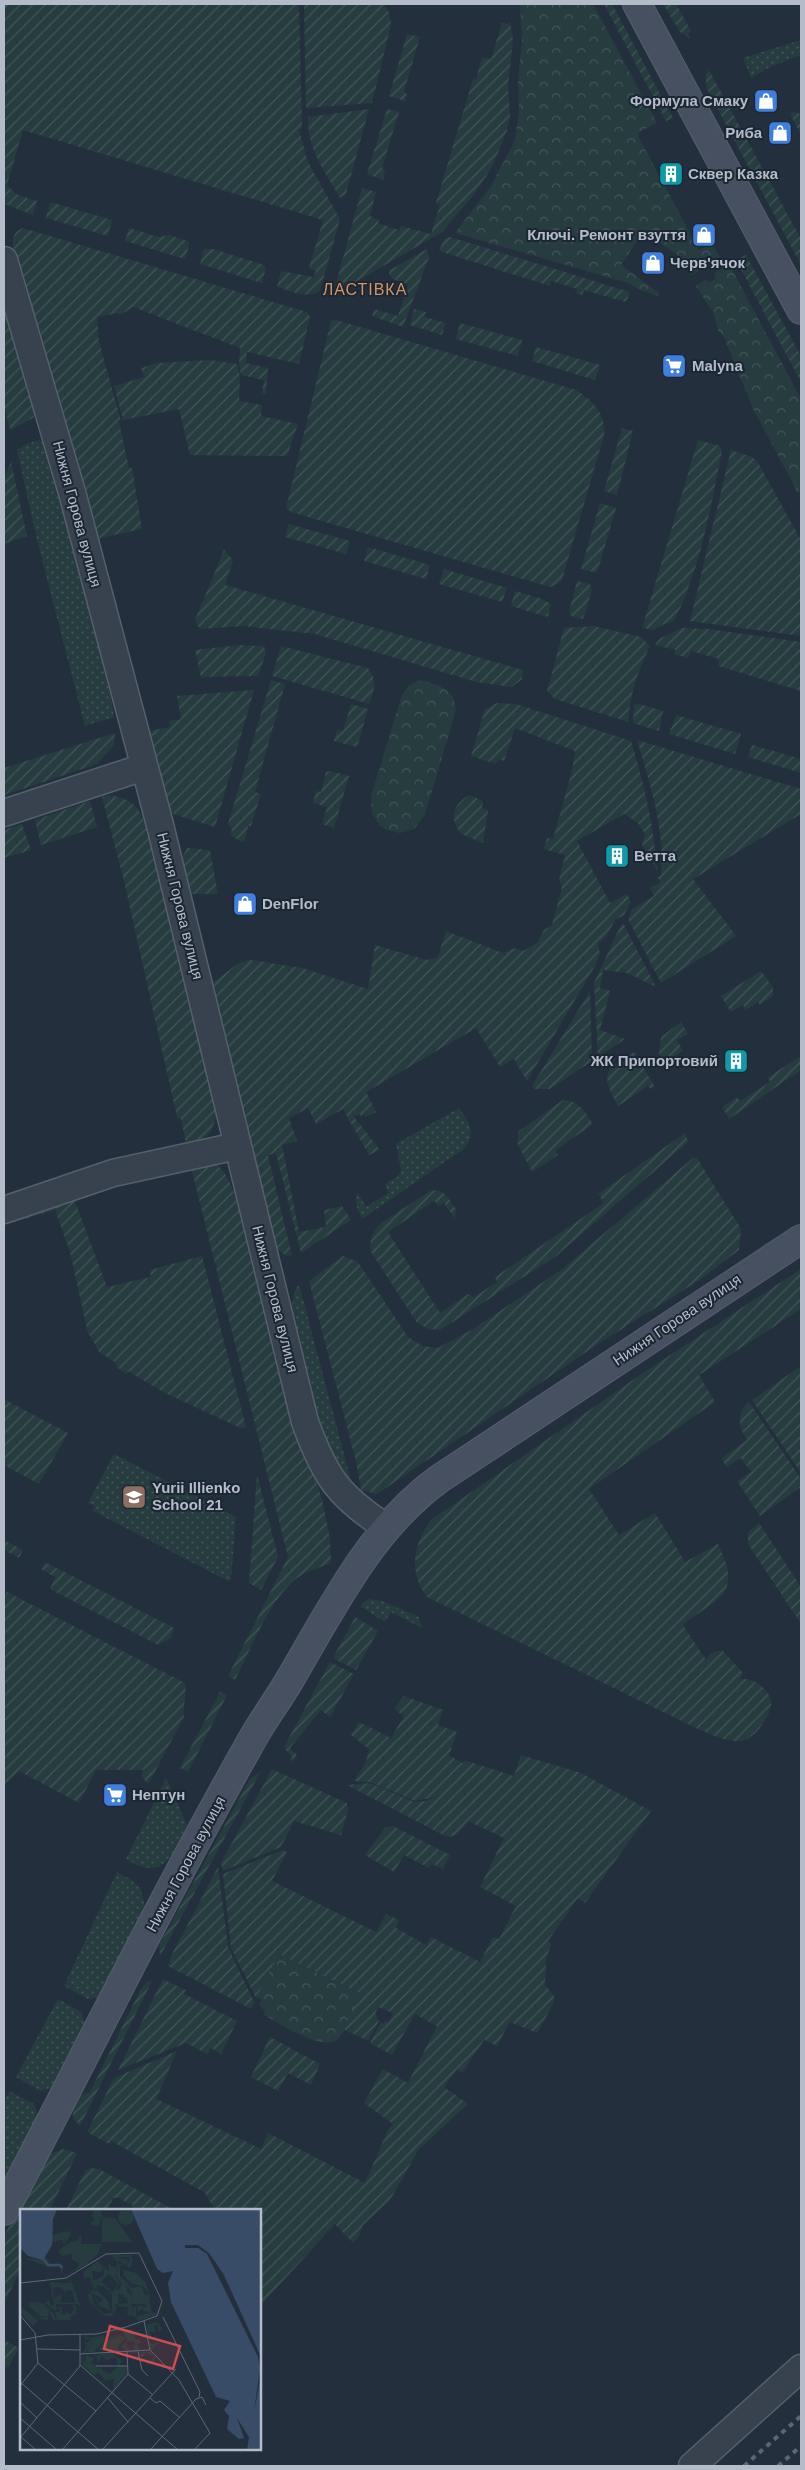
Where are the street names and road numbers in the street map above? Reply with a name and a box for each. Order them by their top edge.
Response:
street label: Нижня Горова вулиця [50,439,105,589]
street label: Нижня Горова вулиця [154,831,207,981]
street label: Нижня Горова вулиця [249,1224,302,1374]
street label: Нижня Горова вулиця [609,1270,744,1369]
street label: Нижня Горова вулиця [143,1793,228,1934]

